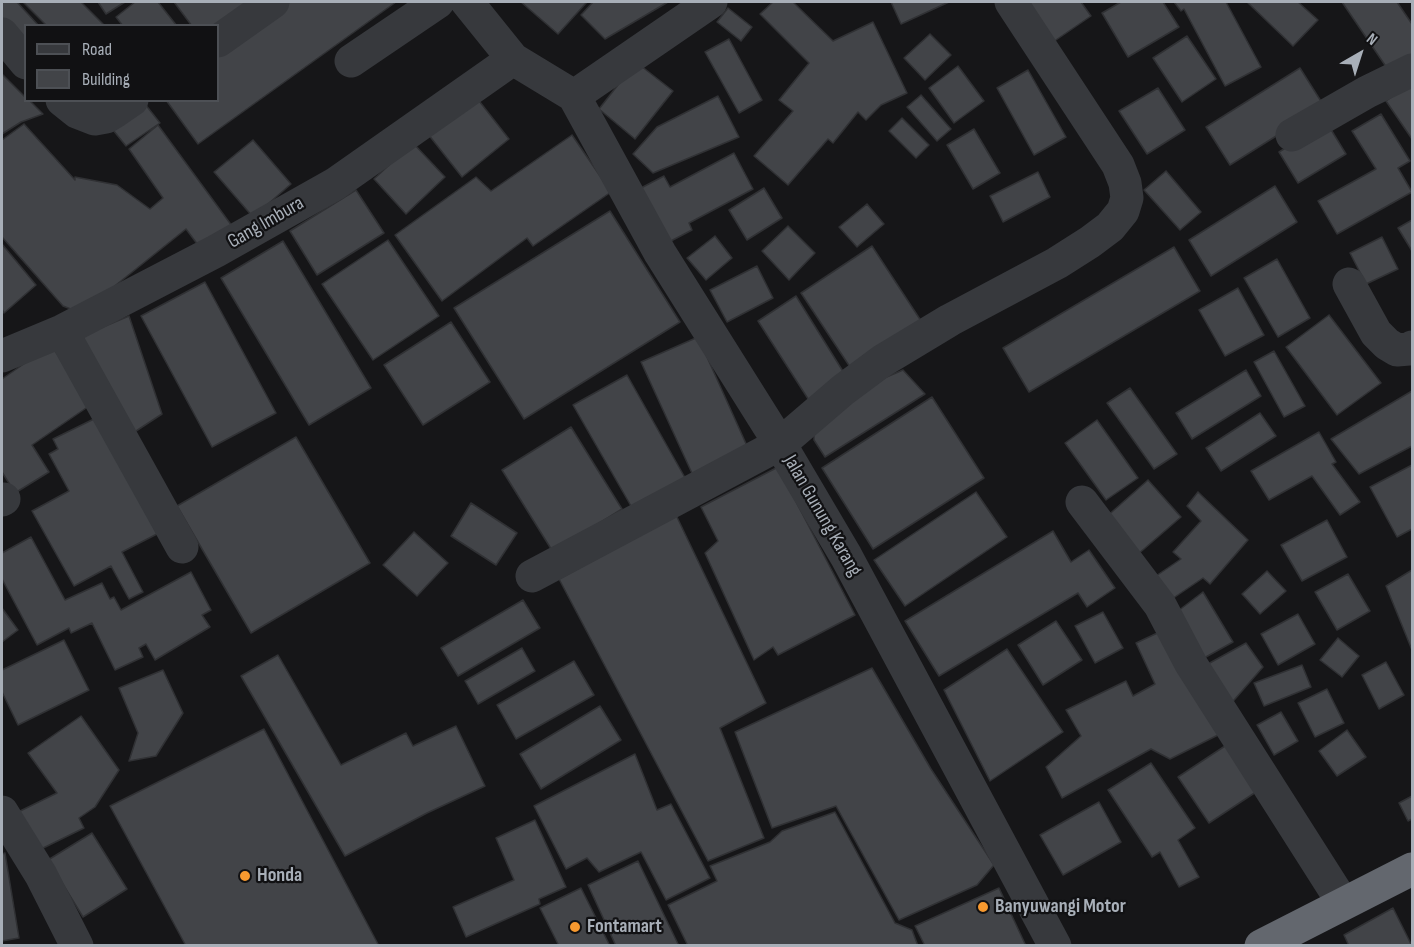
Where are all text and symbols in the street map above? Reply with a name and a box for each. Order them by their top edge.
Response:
legend [24,24,219,102]
north arrow [1330,24,1390,84]
text: N [1362,30,1381,50]
text: Road [82,39,112,60]
text: Building [82,69,130,90]
street label: Gang Imbura [224,192,308,254]
street label: Jalan Gunung Karang [778,451,866,581]
place label: Honda [257,864,302,888]
marker: Honda [238,869,252,883]
place label: Banyuwangi Motor [995,895,1126,919]
marker: Banyuwangi Motor [976,900,990,914]
place label: Fontamart [587,915,662,939]
marker: Fontamart [568,920,582,934]

